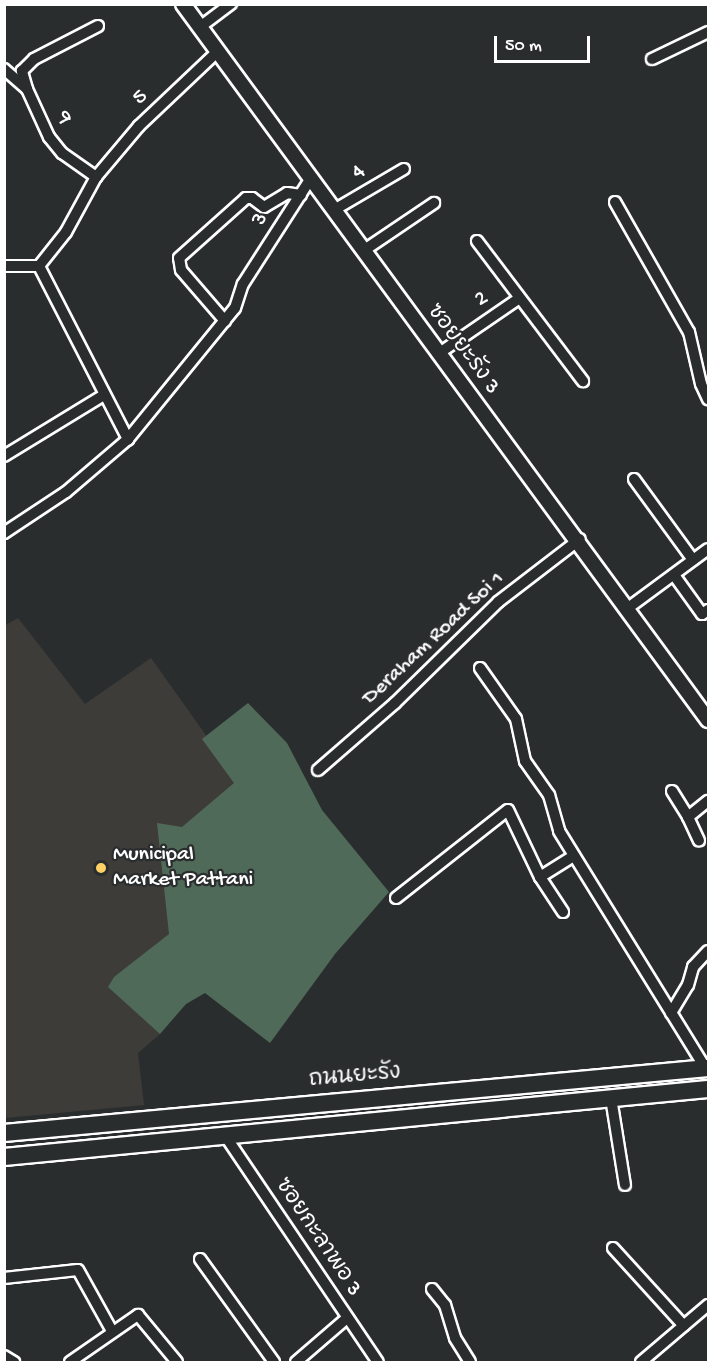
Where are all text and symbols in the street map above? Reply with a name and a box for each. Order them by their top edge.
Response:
scale bar [497,24,593,62]
text: 50 m [505,36,542,57]
street label: 5 [128,84,154,112]
street label: 9 [49,107,77,129]
street label: 4 [348,159,370,187]
street label: 3 [247,208,275,232]
street label: 2 [470,286,494,314]
street label: ซอยยะรัง 3 [420,300,504,400]
street label: Deraham Road Soi 1 [358,566,510,712]
place label: Municipal Market Pattani [113,842,253,894]
marker: Municipal Market Pattani [94,861,108,875]
street label: ถนนยะรัง [308,1061,402,1095]
street label: ซอยกะลาพอ 3 [268,1174,366,1302]

